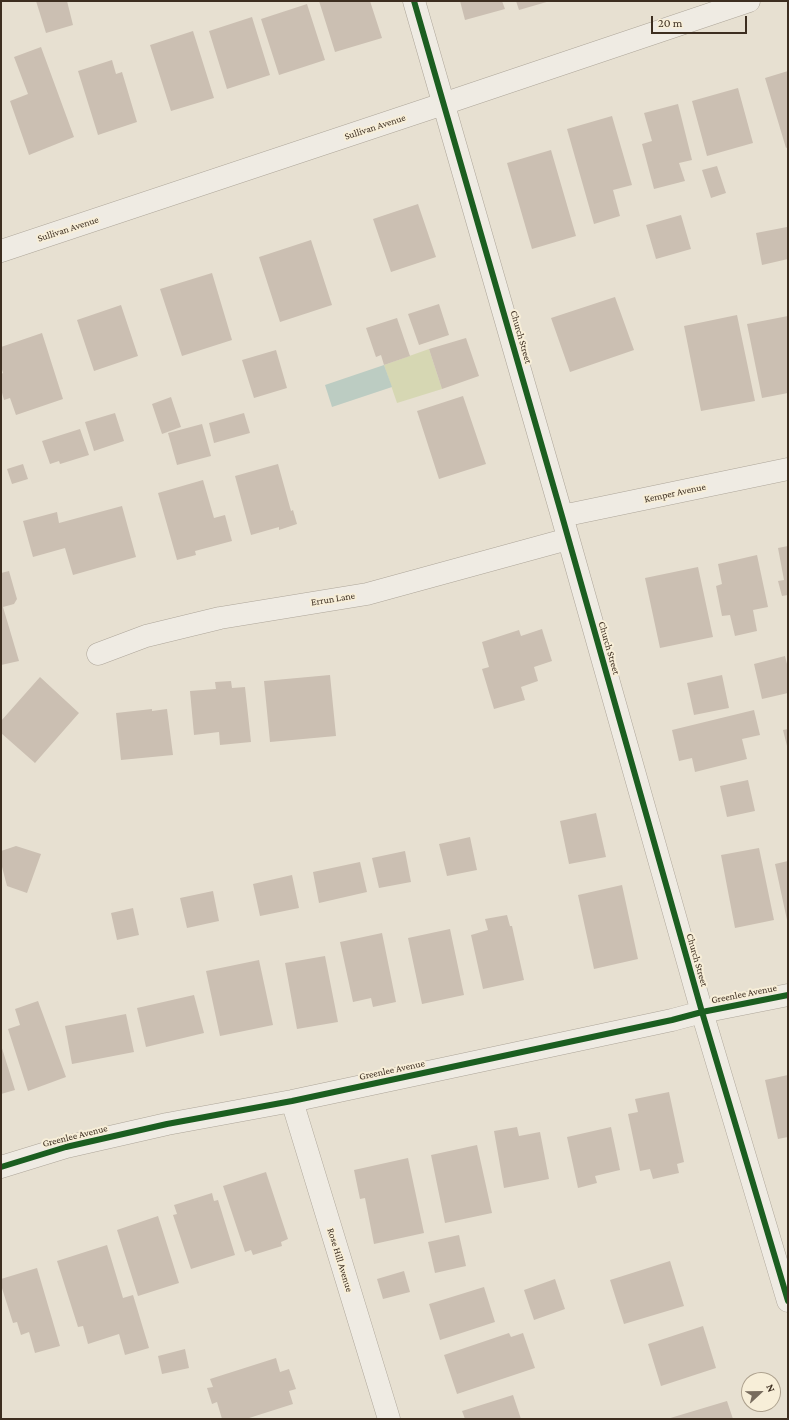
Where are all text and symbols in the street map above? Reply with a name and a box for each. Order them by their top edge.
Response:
scale bar [653,8,749,34]
text: 20 m [658,16,682,30]
street label: Sullivan Avenue [343,111,407,143]
street label: Sullivan Avenue [36,213,100,245]
street label: Church Street [508,309,534,365]
street label: Kemper Avenue [643,481,707,505]
street label: Errun Lane [310,590,356,608]
street label: Church Street [596,620,622,676]
street label: Church Street [684,932,710,988]
street label: Greenlee Avenue [710,982,778,1006]
street label: Greenlee Avenue [358,1057,426,1083]
street label: Greenlee Avenue [41,1122,109,1150]
street label: Rose Hill Avenue [325,1227,355,1293]
north arrow [741,1372,781,1412]
text: N [764,1382,778,1394]

